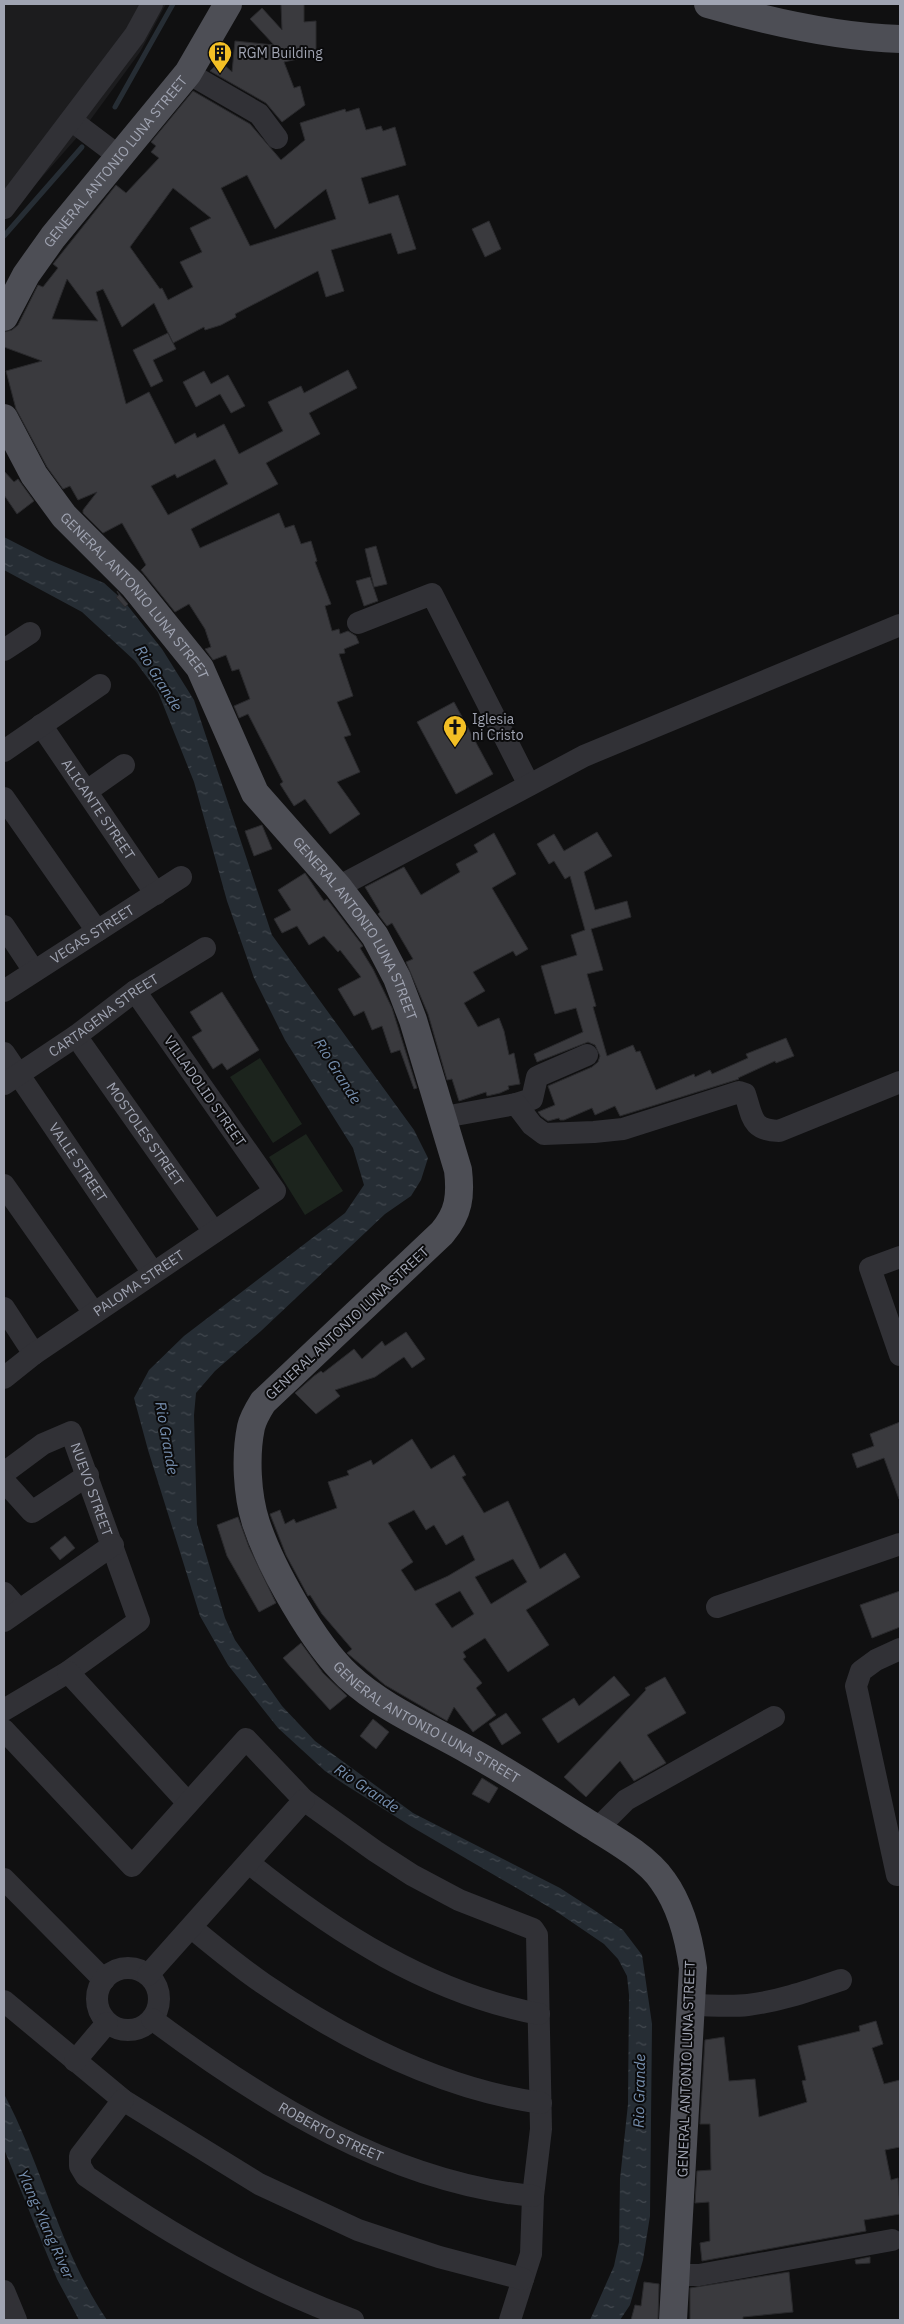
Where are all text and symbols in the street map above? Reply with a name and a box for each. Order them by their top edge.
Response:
building icon: RGM Building [207,40,233,74]
place label: RGM Building [238,44,323,62]
street label: GENERAL ANTONIO LUNA STREET [40,72,191,251]
street label: GENERAL ANTONIO LUNA STREET [56,508,213,682]
water label: Rio Grande [131,642,187,715]
place label: Iglesia ni Cristo [472,710,524,744]
church icon: Iglesia ni Cristo [442,714,468,748]
street label: ALICANTE STREET [58,755,139,863]
street label: GENERAL ANTONIO LUNA STREET [289,833,421,1023]
street label: VEGAS STREET [47,901,138,968]
street label: CARTAGENA STREET [45,970,162,1061]
street label: VILLADOLID STREET [160,1032,250,1150]
water label: Rio Grande [310,1035,366,1108]
street label: MOSTOLES STREET [102,1079,188,1190]
street label: VALLE STREET [45,1119,111,1205]
street label: GENERAL ANTONIO LUNA STREET [262,1242,432,1404]
street label: PALOMA STREET [90,1246,188,1320]
water label: Rio Grande [151,1400,183,1476]
street label: NUEVO STREET [67,1440,117,1539]
street label: GENERAL ANTONIO LUNA STREET [329,1657,523,1787]
water label: Rio Grande [331,1759,403,1817]
street label: GENERAL ANTONIO LUNA STREET [673,1960,699,2178]
water label: Rio Grande [629,2054,649,2128]
street label: ROBERTO STREET [275,2098,386,2166]
water label: Ylang-Ylang River [14,2167,79,2282]

